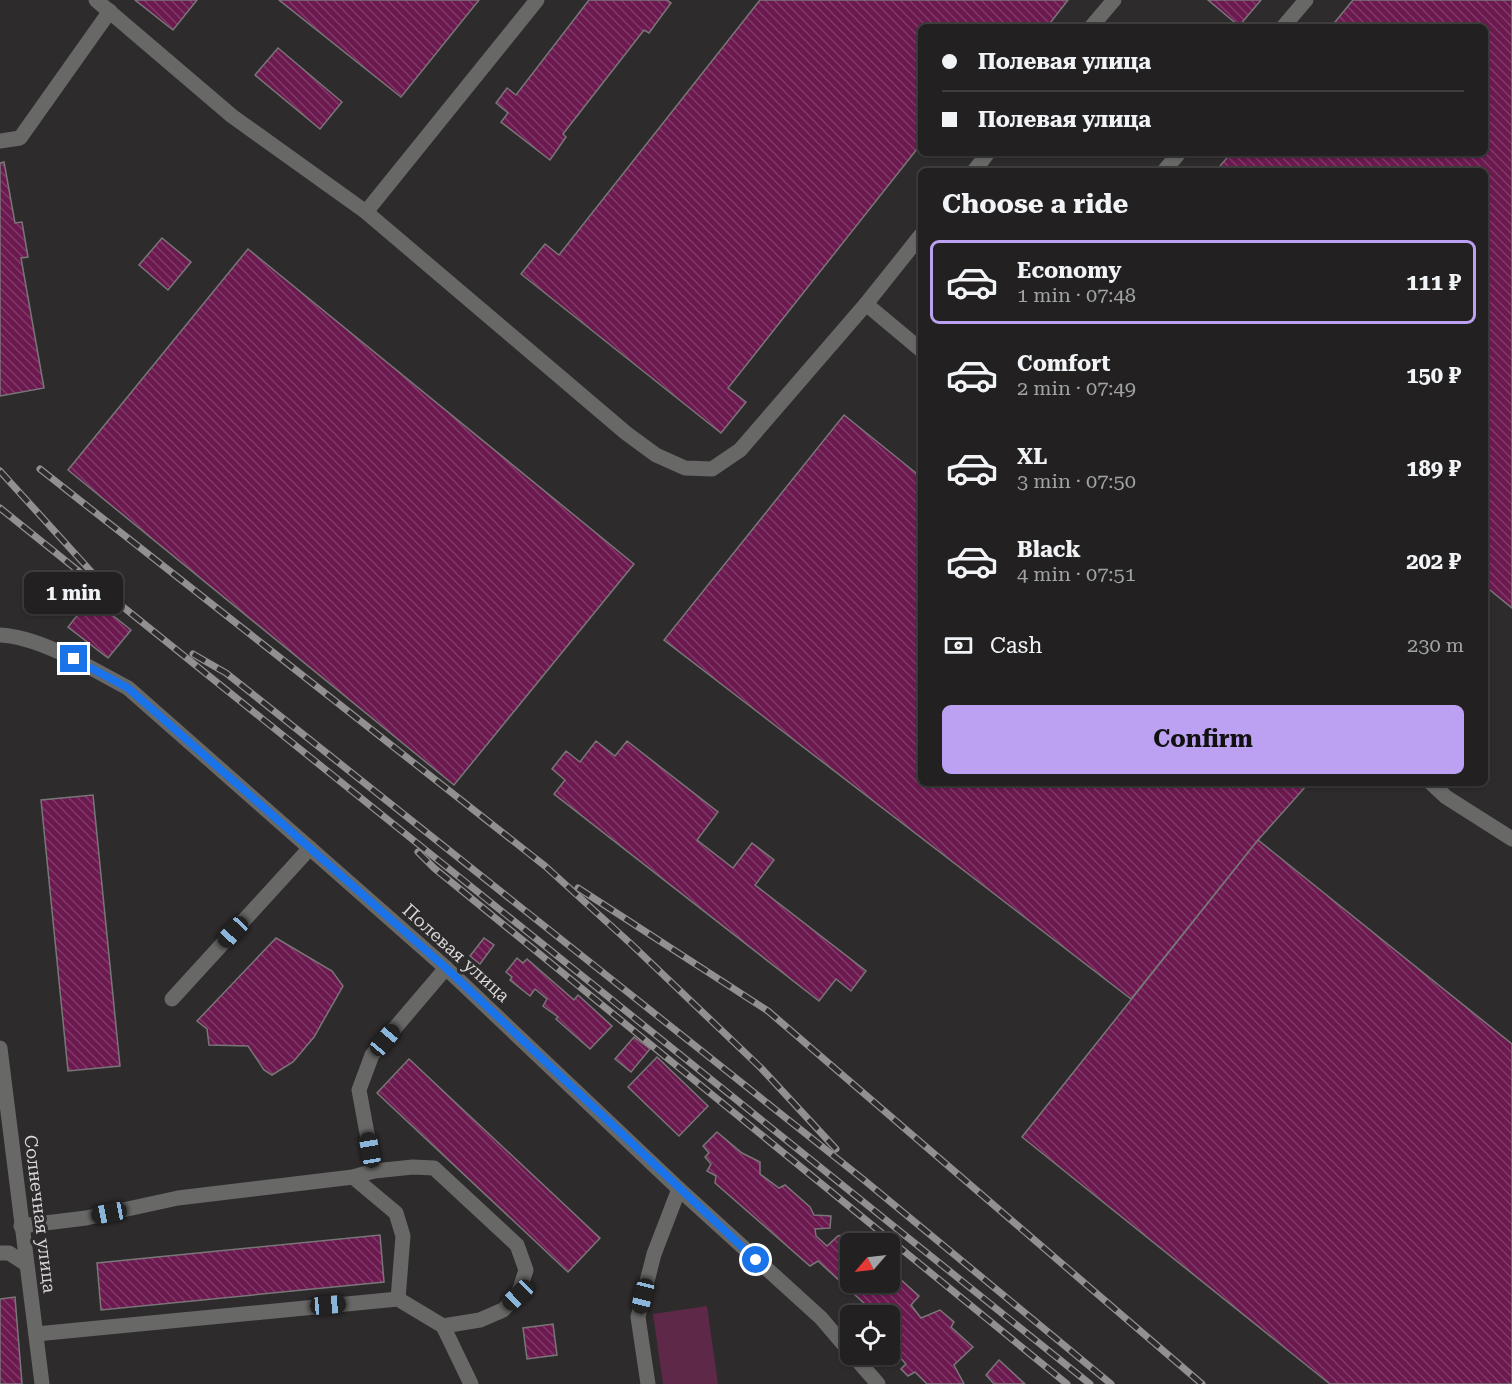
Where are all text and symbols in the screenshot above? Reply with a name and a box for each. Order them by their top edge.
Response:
text: Полевая улица [978,49,1151,74]
text: Полевая улица [978,107,1151,132]
text: Choose a ride [942,188,1128,220]
icon: car [945,255,999,309]
text: Economy [1017,258,1121,283]
text: 111 ₽ [1406,270,1461,295]
text: 1 min · 07:48 [1017,283,1136,307]
icon: car [945,348,999,402]
text: Comfort [1017,351,1110,376]
text: 150 ₽ [1406,363,1461,388]
text: 2 min · 07:49 [1017,376,1136,400]
icon: car [945,441,999,495]
text: XL [1017,444,1047,469]
text: 189 ₽ [1406,456,1461,481]
text: 3 min · 07:50 [1017,469,1136,493]
icon: car [945,534,999,588]
text: Black [1017,537,1081,562]
text: 202 ₽ [1406,549,1461,574]
text: 4 min · 07:51 [1017,562,1136,586]
callout: 1 min [25,572,124,614]
text: 1 min [46,581,101,605]
icon: cash [942,629,975,662]
text: Cash [990,633,1042,658]
text: 230 m [1407,633,1464,657]
route end [60,645,87,672]
button: Confirm [942,705,1464,774]
street label: Полевая улица [399,899,514,1006]
car [214,913,252,951]
car [367,1020,403,1060]
car [358,1131,382,1169]
street label: Солнечная улица [20,1134,61,1294]
car [90,1201,128,1225]
north arrow [840,1233,900,1293]
map controls [840,1233,900,1365]
route start [742,1246,769,1273]
car [499,1276,537,1314]
car [630,1276,656,1316]
car [309,1294,347,1316]
button: locate [840,1305,900,1365]

